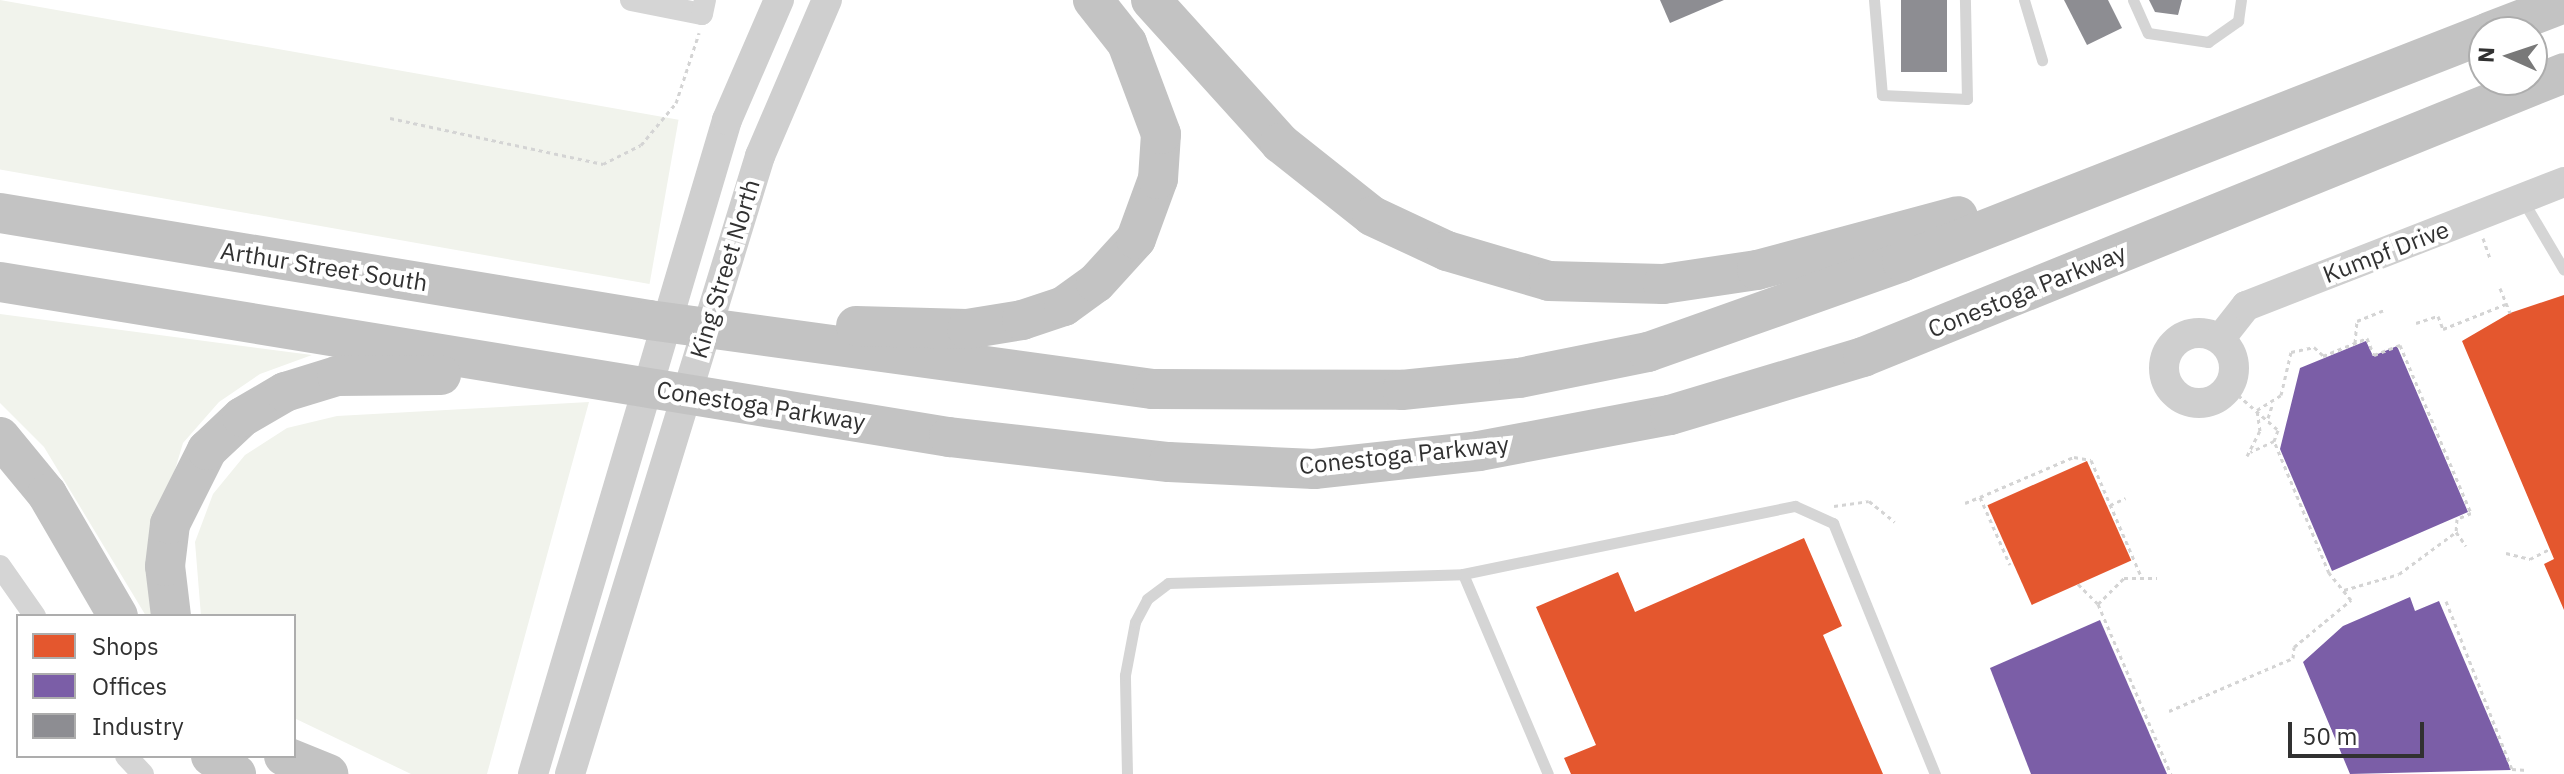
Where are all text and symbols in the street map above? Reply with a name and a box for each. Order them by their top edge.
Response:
north arrow [2468,16,2548,96]
text: N [2471,46,2500,64]
street label: King Street North [684,176,766,362]
street label: Kumpf Drive [2319,215,2453,289]
street label: Arthur Street South [219,236,429,298]
street label: Conestoga Parkway [1924,238,2130,344]
street label: Conestoga Parkway [655,375,867,437]
street label: Conestoga Parkway [1298,430,1510,480]
legend [16,614,296,758]
text: Shops [92,630,159,662]
text: Offices [92,670,167,702]
scale bar [2292,706,2428,756]
text: Industry [92,710,184,742]
text: 50 m [2302,720,2357,752]

